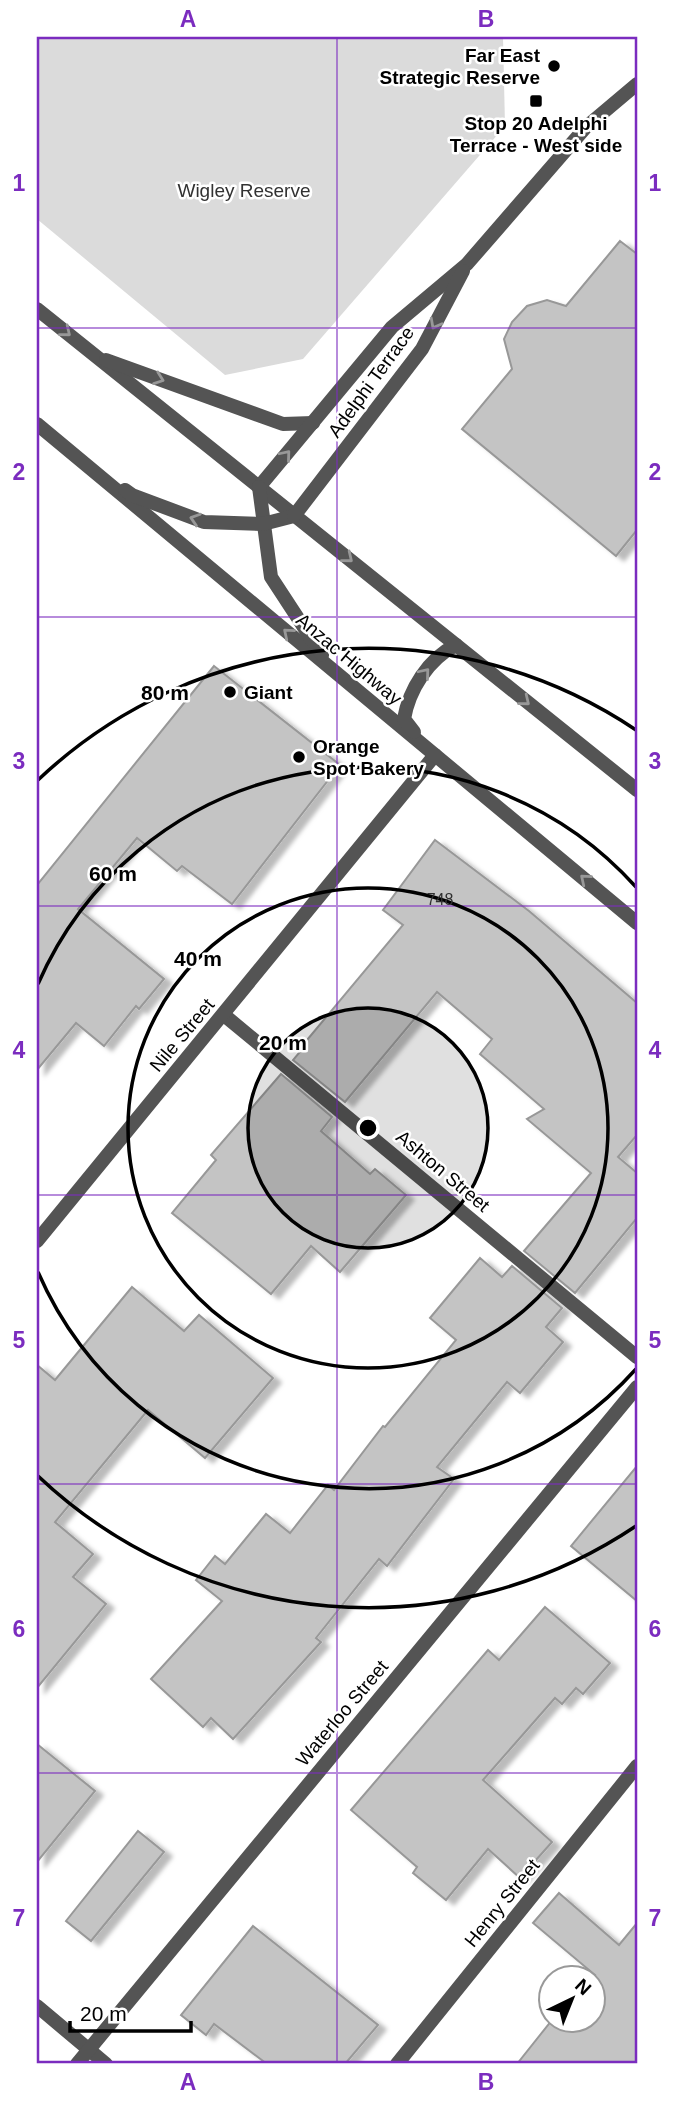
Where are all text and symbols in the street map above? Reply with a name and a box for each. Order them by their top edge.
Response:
text: A [180,6,196,32]
text: B [478,6,494,32]
place label: Far East Strategic Reserve [379,45,541,88]
marker: Far East Strategic Reserve [546,58,562,74]
marker: Stop 20 Adelphi Terrace - West side [528,93,544,109]
place label: Stop 20 Adelphi Terrace - West side [450,113,622,156]
text: 1 [13,170,26,196]
text: 1 [649,170,662,196]
park label: Wigley Reserve [177,180,311,201]
one-way arrow [430,317,443,329]
street label: Adelphi Terrace [324,323,418,441]
one-way arrow [58,324,70,337]
one-way arrow [152,371,164,385]
one-way arrow [278,450,290,463]
text: 2 [13,459,25,485]
text: 2 [649,459,661,485]
one-way arrow [190,513,202,527]
one-way arrow [340,550,352,563]
street label: Anzac Highway [292,609,406,709]
one-way arrow [283,629,296,641]
one-way arrow [417,668,429,681]
text: 80 m [141,681,189,704]
place label: Giant [244,682,293,703]
marker: Giant [222,684,238,700]
one-way arrow [518,692,530,705]
place label: Orange Spot Bakery [313,736,424,779]
text: 3 [13,748,25,774]
text: 3 [649,748,661,774]
marker: Orange Spot Bakery [291,749,307,765]
text: 60 m [89,862,137,885]
one-way arrow [580,875,592,888]
house number: 748 [427,891,453,908]
text: 40 m [174,947,222,970]
street label: Nile Street [145,994,219,1076]
text: 20 m [259,1031,307,1054]
text: 4 [13,1037,26,1063]
text: 4 [649,1037,662,1063]
centre of rings [356,1116,380,1140]
street label: Ashton Street [392,1126,494,1217]
text: 5 [13,1327,26,1353]
text: 5 [649,1327,662,1353]
text: 6 [13,1616,25,1642]
text: 6 [649,1616,661,1642]
street label: Waterloo Street [292,1655,393,1770]
street label: Henry Street [460,1854,544,1951]
text: 7 [13,1905,25,1931]
text: 7 [649,1905,661,1931]
north arrow [538,1965,608,2035]
text: N [571,1975,595,1999]
scale bar [70,1989,191,2033]
text: 20 m [80,2002,127,2025]
text: A [180,2069,196,2095]
text: B [478,2069,494,2095]

